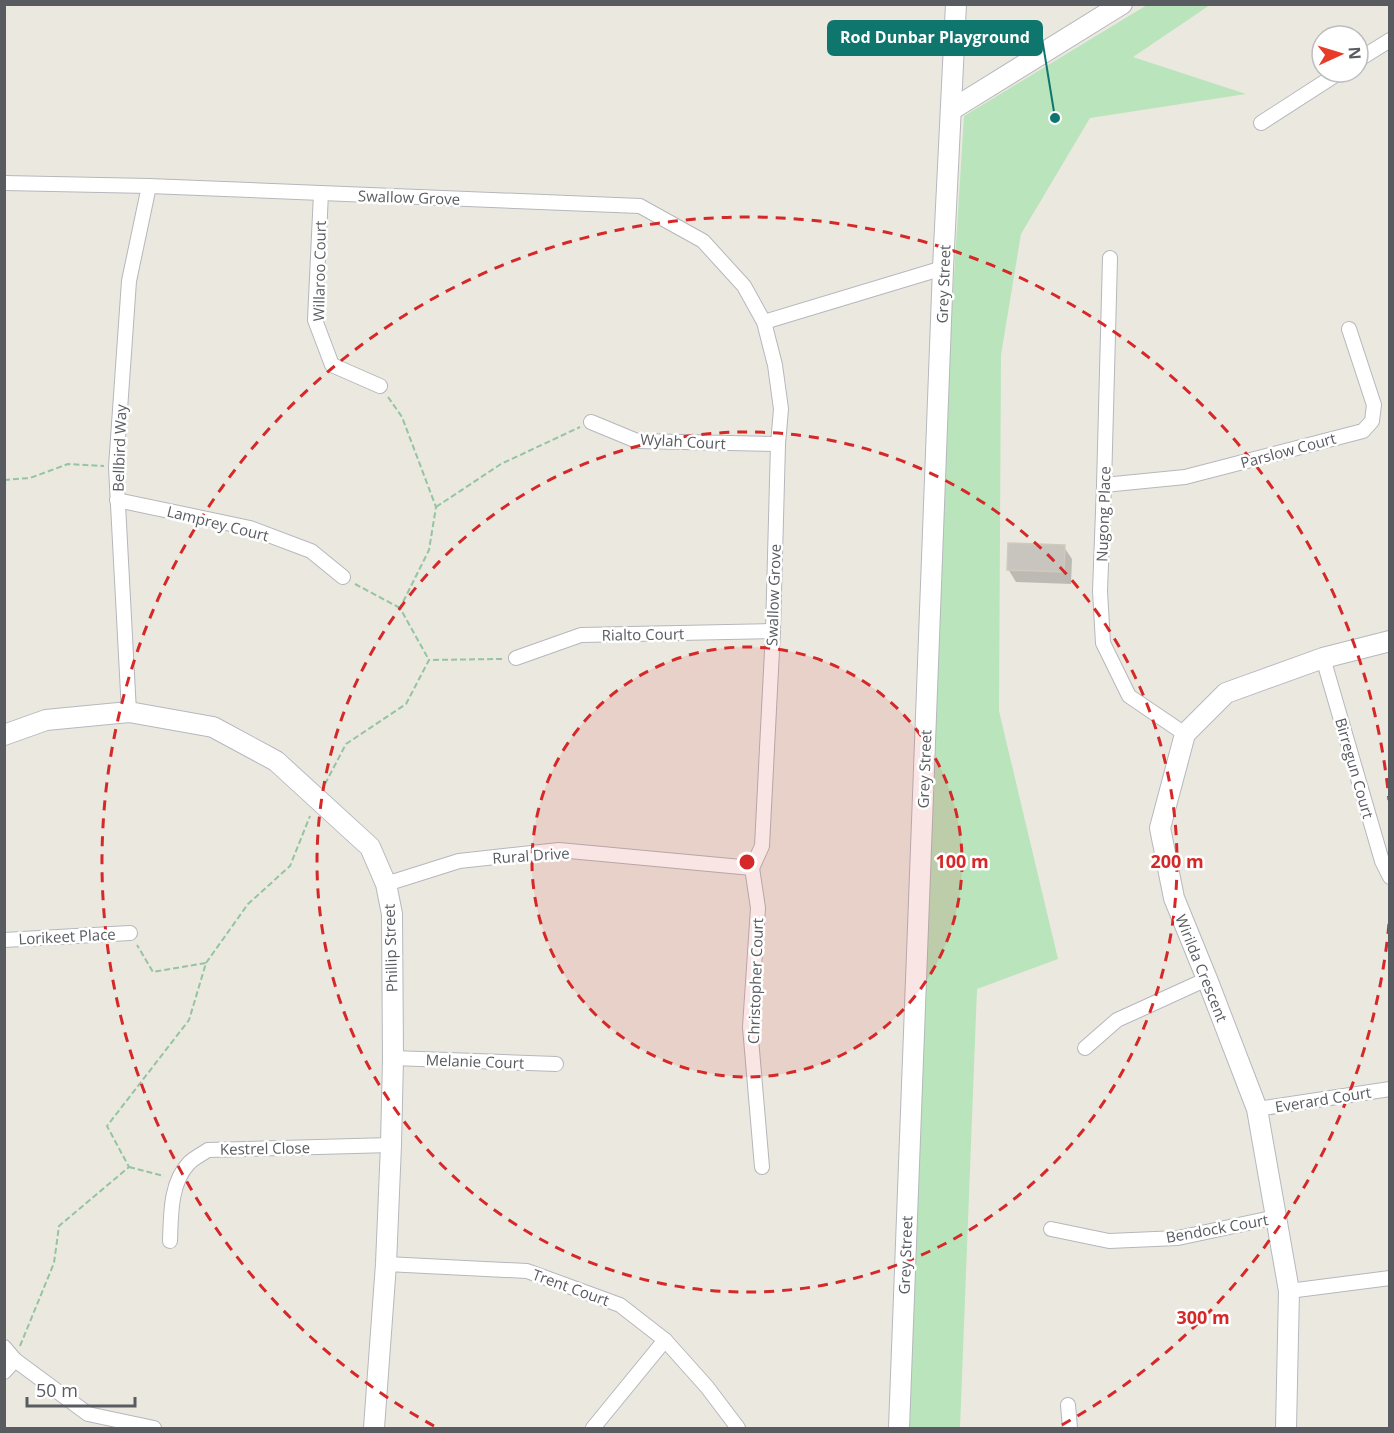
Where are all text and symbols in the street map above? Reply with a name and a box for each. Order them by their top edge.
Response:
callout: Rod Dunbar Playground [828,21,1042,55]
north arrow [1310,24,1370,84]
text: Rod Dunbar Playground [840,26,1030,48]
text: N [1344,46,1366,60]
street label: Swallow Grove [358,185,460,209]
street label: Willaroo Court [308,220,330,322]
street label: Grey Street [932,244,954,324]
street label: Bellbird Way [107,403,131,492]
street label: Parslow Court [1238,428,1338,472]
street label: Wylah Court [640,429,726,453]
street label: Nugong Place [1091,466,1115,562]
street label: Lamprey Court [165,501,271,545]
street label: Swallow Grove [761,544,785,646]
street label: Rialto Court [602,623,684,645]
street label: Birregun Court [1331,715,1379,821]
street label: Grey Street [913,729,935,809]
street label: Rural Drive [492,842,570,868]
text: 100 m [935,849,989,873]
text: 200 m [1150,849,1204,873]
centre of rings [737,852,757,872]
street label: Phillip Street [378,904,402,992]
street label: Wirilda Crescent [1171,911,1233,1025]
street label: Christopher Court [743,918,767,1044]
street label: Lorikeet Place [18,923,116,949]
street label: Melanie Court [425,1049,525,1073]
street label: Everard Court [1273,1082,1373,1116]
street label: Kestrel Close [220,1137,310,1159]
street label: Bendock Court [1164,1209,1270,1247]
street label: Grey Street [894,1215,916,1295]
street label: Trent Court [530,1264,612,1310]
text: 300 m [1176,1305,1230,1329]
scale bar [27,1370,135,1408]
text: 50 m [36,1378,78,1402]

